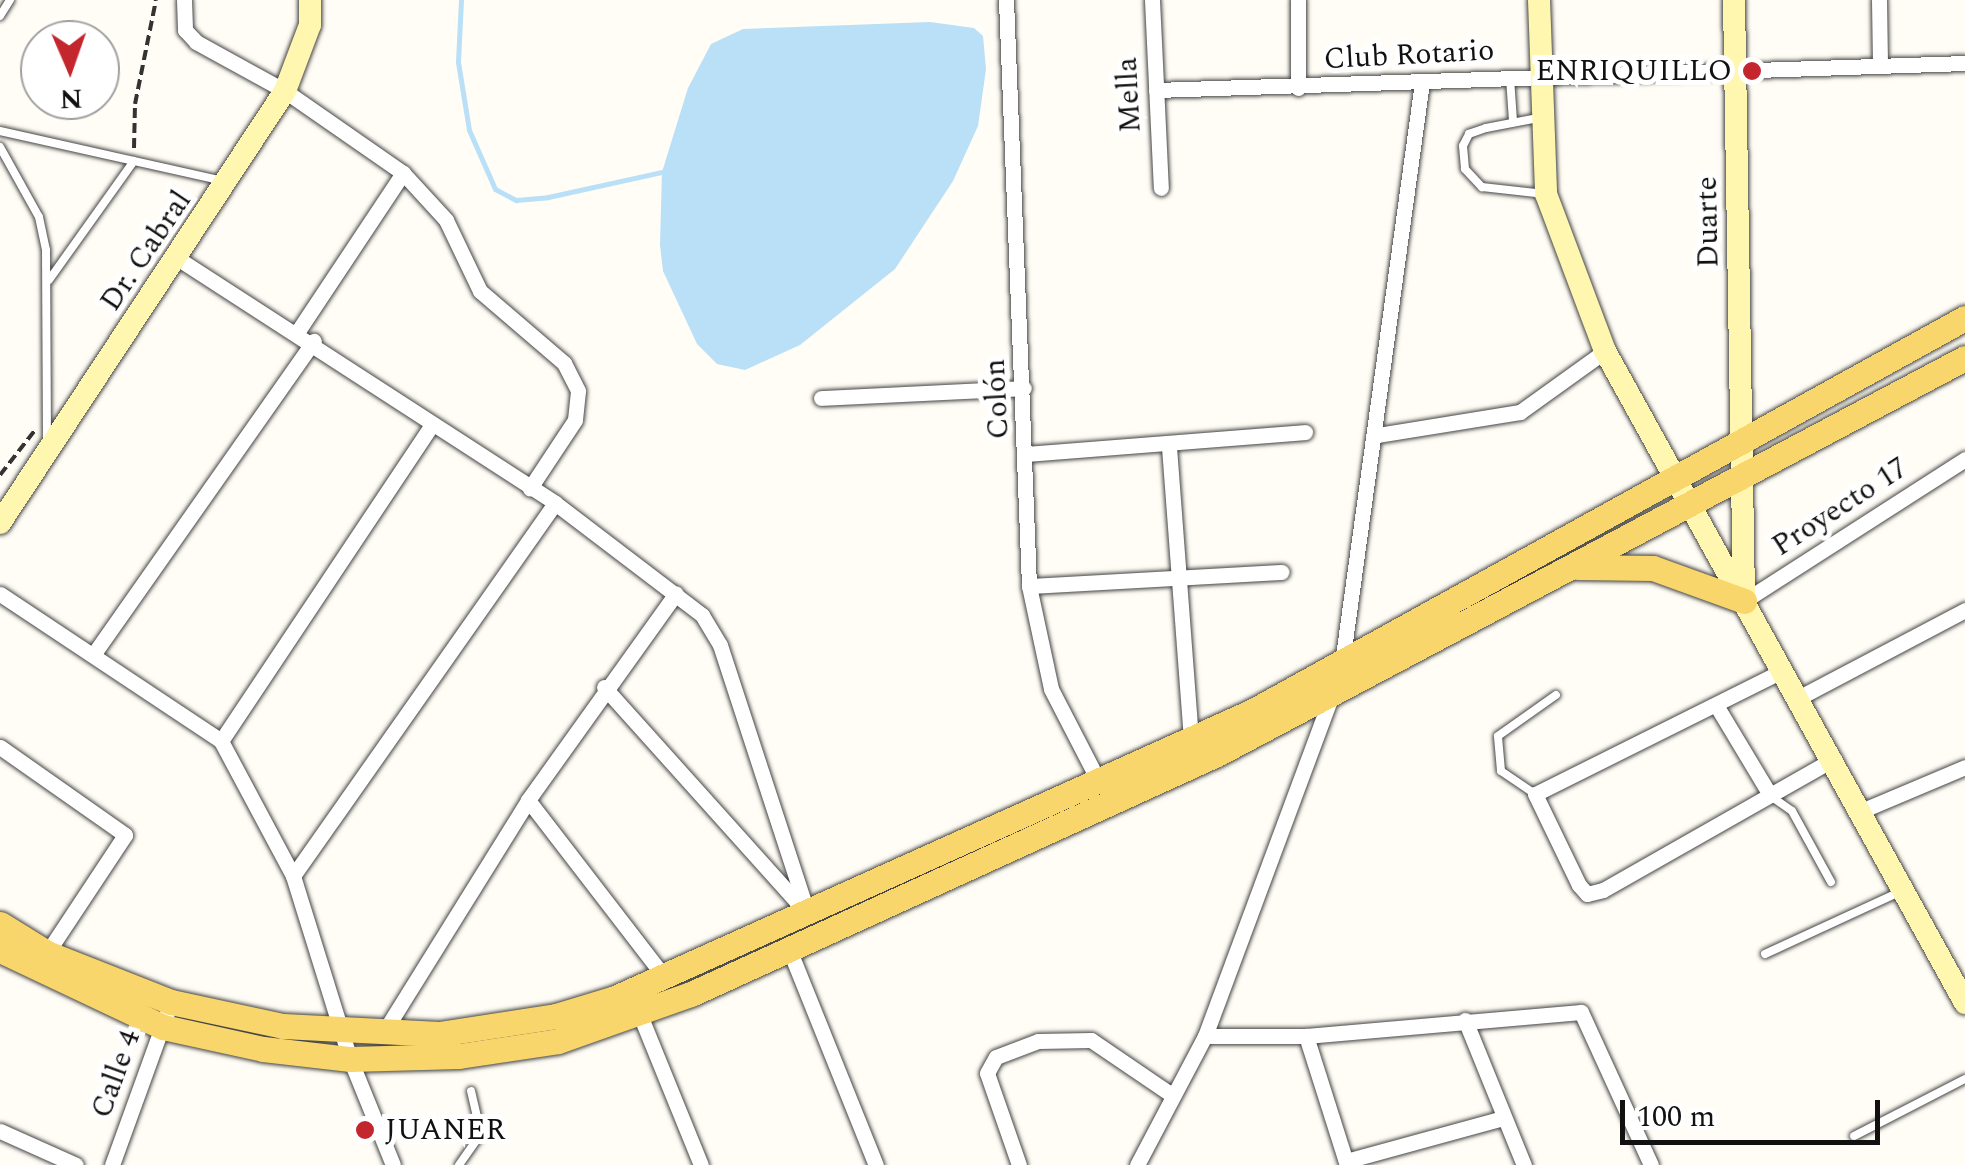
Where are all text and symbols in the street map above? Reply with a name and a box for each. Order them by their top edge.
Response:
north arrow [20,20,120,120]
street label: Club Rotario [1323,33,1495,77]
place label: ENRIQUILLO [1536,53,1732,89]
street label: Mella [1109,56,1149,134]
marker: ENRIQUILLO [1741,60,1763,82]
text: N [59,77,83,120]
street label: Duarte [1689,176,1727,268]
street label: Dr. Cabral [93,184,199,318]
street label: Colón [977,358,1017,440]
street label: Proyecto 17 [1765,450,1915,564]
street label: Calle 4 [84,1025,148,1123]
scale bar [1625,1080,1885,1142]
text: 100 m [1637,1094,1715,1140]
place label: JUANER [385,1112,505,1148]
marker: JUANER [354,1119,376,1141]

